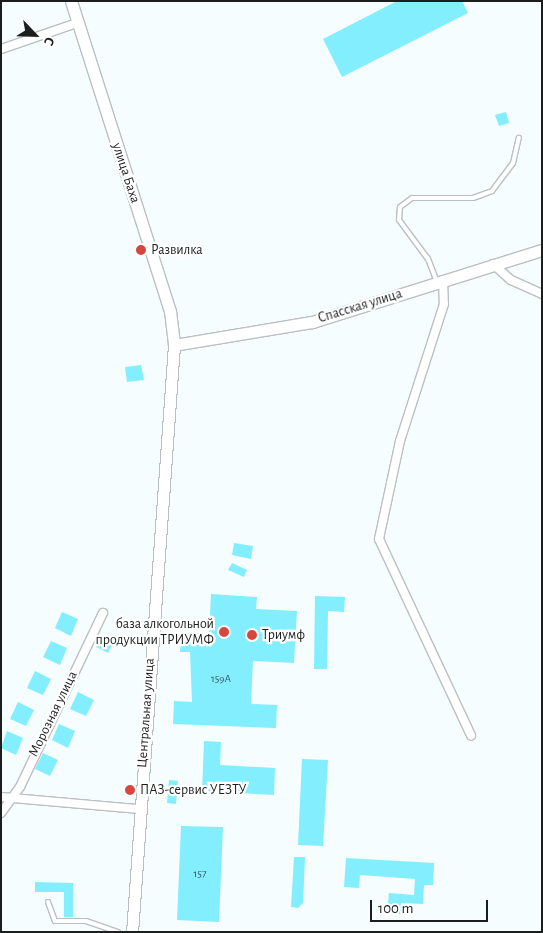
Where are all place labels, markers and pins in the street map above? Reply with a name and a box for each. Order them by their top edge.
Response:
place label: Развилка [151,242,203,258]
marker: Развилка [135,244,147,256]
place label: база алкогольной продукции ТРИУМФ [96,616,214,648]
marker: база алкогольной продукции ТРИУМФ [218,626,230,638]
place label: Триумф [262,627,305,643]
marker: Триумф [246,629,258,641]
place label: ПАЗ-сервис УЕЗТУ [140,782,246,798]
marker: ПАЗ-сервис УЕЗТУ [124,784,136,796]

